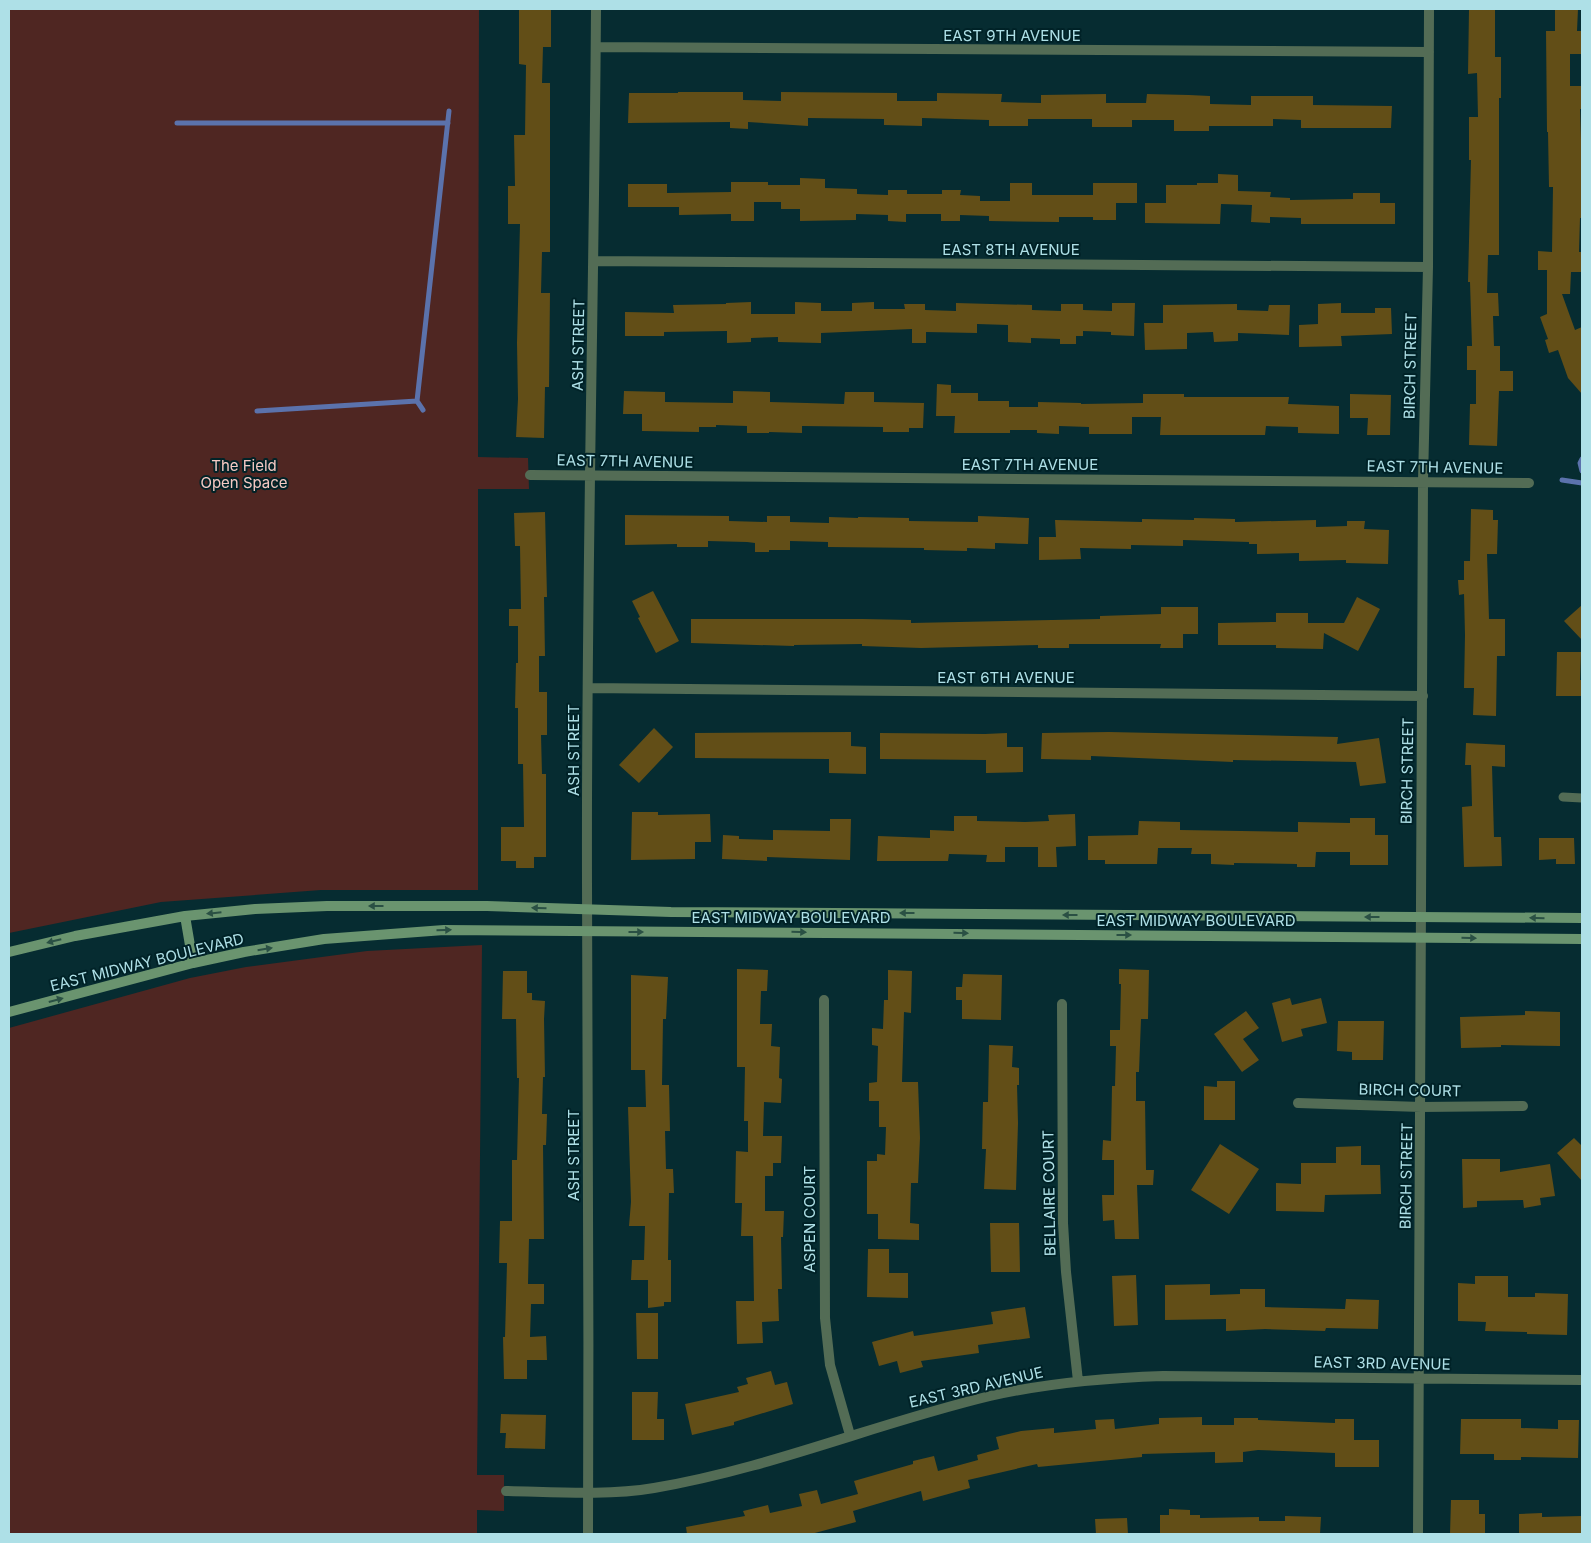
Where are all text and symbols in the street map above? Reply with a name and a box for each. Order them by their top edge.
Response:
street label: EAST 9TH AVENUE [943,26,1081,45]
street label: EAST 8TH AVENUE [942,240,1080,259]
street label: ASH STREET [568,299,588,391]
street label: BIRCH STREET [1400,313,1420,419]
street label: EAST 7TH AVENUE [557,450,693,472]
street label: EAST 7TH AVENUE [962,455,1098,474]
park label: The Field Open Space [200,456,288,492]
street label: EAST 7TH AVENUE [1367,456,1503,478]
street label: EAST 6TH AVENUE [937,668,1075,687]
street label: ASH STREET [564,704,583,796]
street label: BIRCH STREET [1397,718,1417,824]
one-way arrow [368,902,384,910]
one-way arrow [531,903,547,911]
street label: EAST MIDWAY BOULEVARD [692,908,890,927]
one-way arrow [206,909,222,917]
one-way arrow [899,909,915,917]
one-way arrow [1061,910,1077,918]
street label: EAST MIDWAY BOULEVARD [1097,911,1295,930]
one-way arrow [1364,913,1380,921]
one-way arrow [1529,914,1545,922]
one-way arrow [436,926,452,934]
one-way arrow [629,928,645,936]
one-way arrow [791,928,807,936]
street label: EAST MIDWAY BOULEVARD [48,929,246,995]
one-way arrow [954,929,970,937]
one-way arrow [1116,931,1132,939]
one-way arrow [1462,934,1478,942]
one-way arrow [47,937,62,945]
one-way arrow [257,944,273,952]
one-way arrow [48,995,63,1003]
street label: BIRCH COURT [1358,1080,1462,1100]
street label: ASH STREET [564,1109,583,1201]
street label: BIRCH STREET [1396,1123,1416,1229]
street label: BELLAIRE COURT [1038,1130,1060,1256]
street label: ASPEN COURT [800,1165,819,1273]
street label: EAST 3RD AVENUE [1313,1352,1451,1374]
street label: EAST 3RD AVENUE [907,1362,1045,1412]

